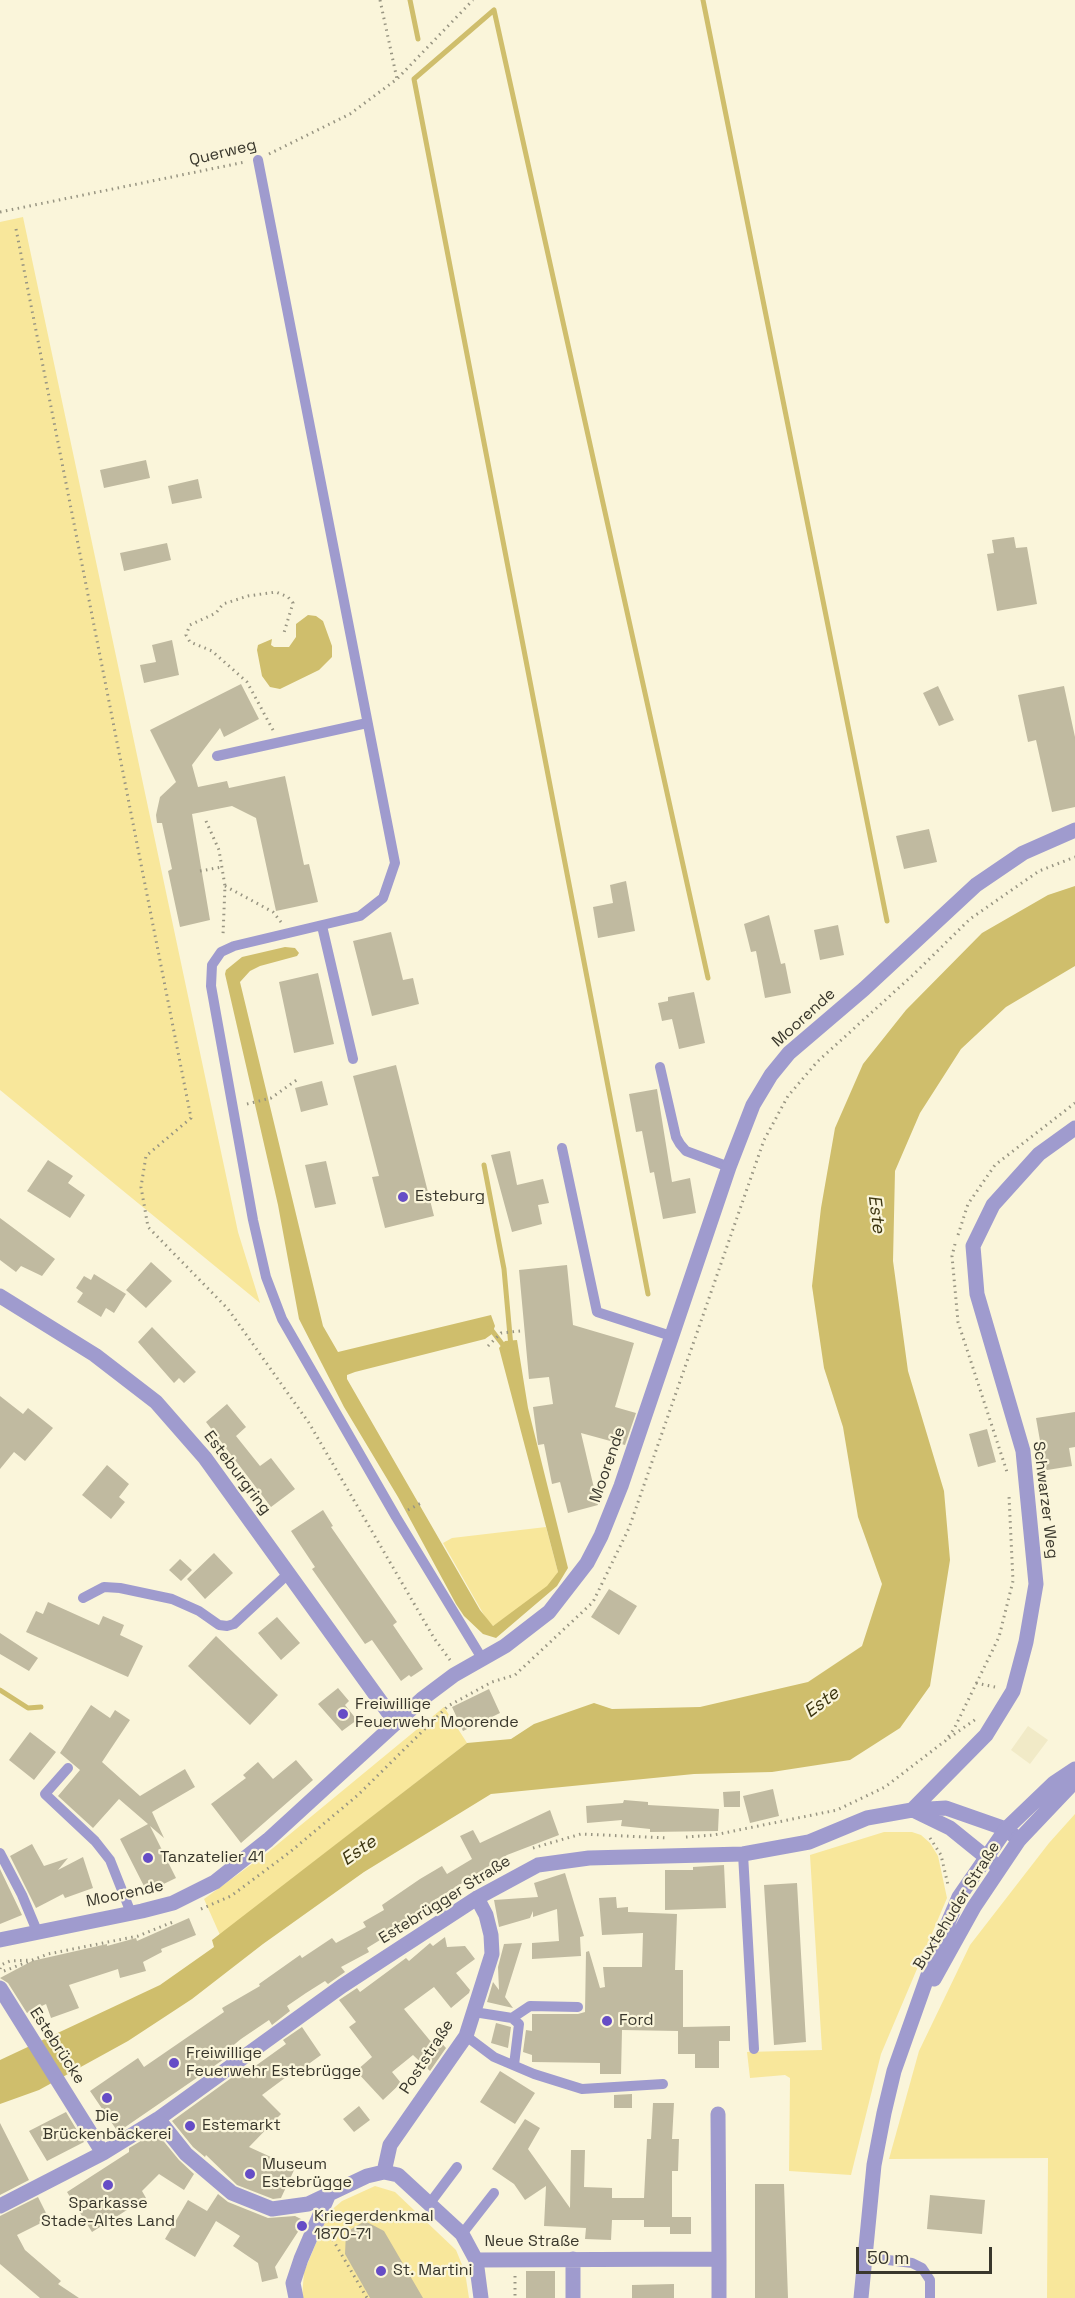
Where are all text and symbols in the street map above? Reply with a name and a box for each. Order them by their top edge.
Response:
street label: Querweg [187,135,259,171]
street label: Moorende [768,985,840,1051]
place label: Esteburg [415,1187,485,1207]
marker: Esteburg [396,1190,410,1204]
water label: Este [863,1194,889,1234]
street label: Moorende [586,1425,630,1505]
street label: Esteburgring [199,1427,275,1519]
street label: Schwarzer Weg [1028,1440,1062,1560]
water label: Este [800,1683,844,1723]
place label: Freiwillige Feuerwehr Moorende [355,1695,519,1733]
marker: Freiwillige Feuerwehr Moorende [336,1707,350,1721]
water label: Este [337,1831,381,1871]
street label: Buxtehuder Straße [910,1838,1004,1974]
place label: Tanzatelier 41 [160,1848,264,1868]
marker: Tanzatelier 41 [141,1851,155,1865]
street label: Estebrügger Straße [376,1852,514,1948]
street label: Moorende [85,1876,165,1912]
street label: Estebrücke [25,2004,89,2088]
place label: Ford [619,2011,653,2031]
marker: Ford [600,2014,614,2028]
street label: Poststraße [396,2016,458,2098]
place label: Freiwillige Feuerwehr Estebrügge [186,2044,361,2082]
marker: Freiwillige Feuerwehr Estebrügge [167,2056,181,2070]
marker: Die Brückenbäckerei [100,2091,114,2105]
place label: Die Brückenbäckerei [42,2107,172,2145]
place label: Estemarkt [202,2116,281,2136]
marker: Estemarkt [183,2119,197,2133]
place label: Museum Estebrügge [262,2155,352,2193]
marker: Museum Estebrügge [243,2167,257,2181]
marker: Sparkasse Stade-Altes Land [101,2178,115,2192]
place label: Sparkasse Stade-Altes Land [41,2194,175,2232]
place label: Kriegerdenkmal 1870-71 [314,2207,434,2245]
marker: Kriegerdenkmal 1870-71 [295,2219,309,2233]
street label: Neue Straße [484,2232,580,2252]
scale bar [859,2235,996,2273]
text: 50 m [867,2246,909,2269]
place label: St. Martini [393,2261,472,2281]
marker: St. Martini [374,2264,388,2278]

